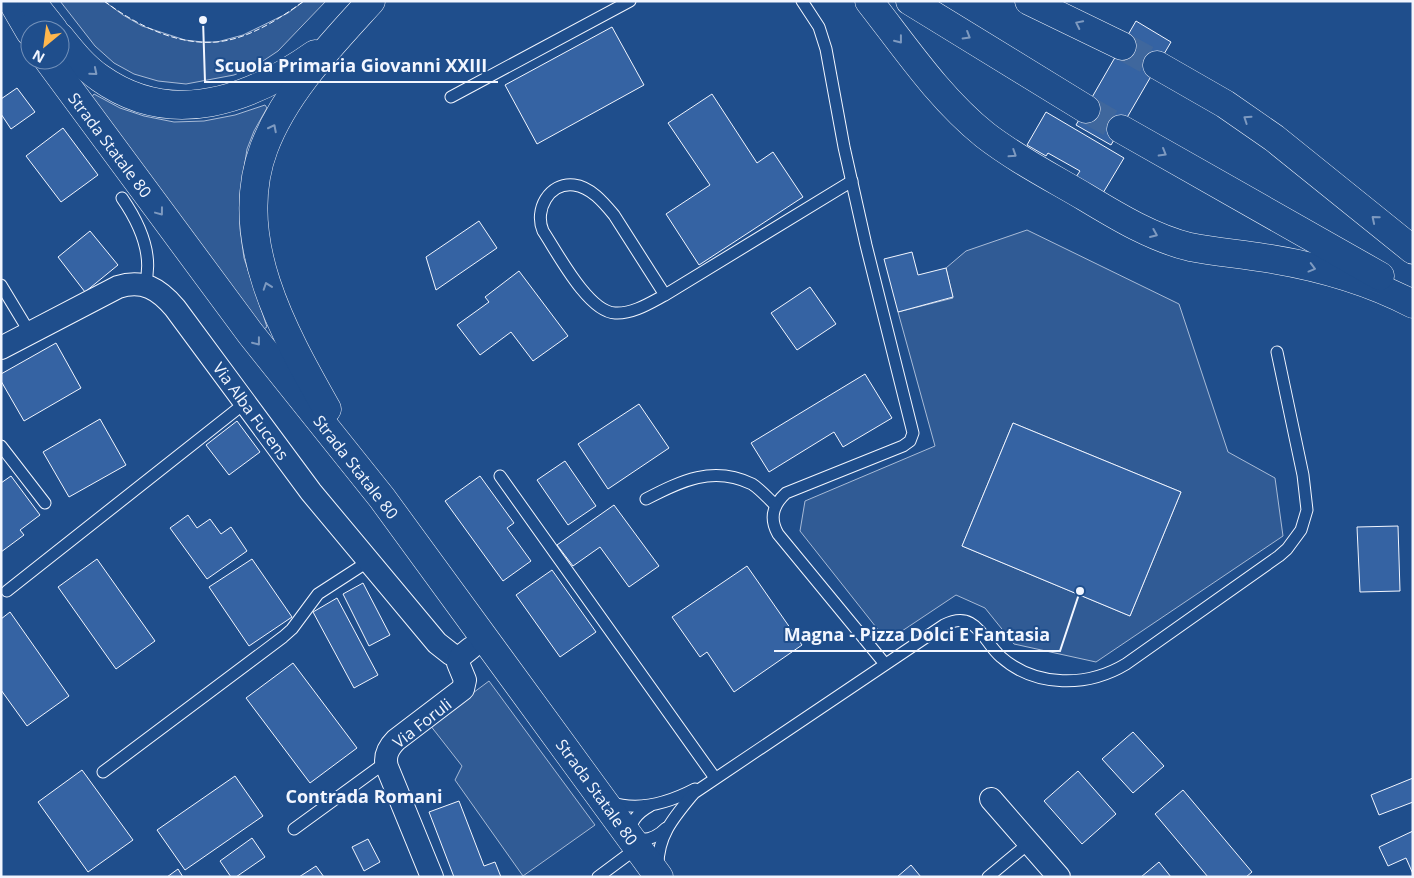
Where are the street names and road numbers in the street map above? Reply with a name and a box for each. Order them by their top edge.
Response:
street label: Strada Statale 80 [63,88,157,202]
street label: Via Alba Fucens [208,358,294,464]
street label: Strada Statale 80 [308,411,404,523]
street label: Via Foruli [388,693,456,753]
street label: Strada Statale 80 [551,734,643,850]

